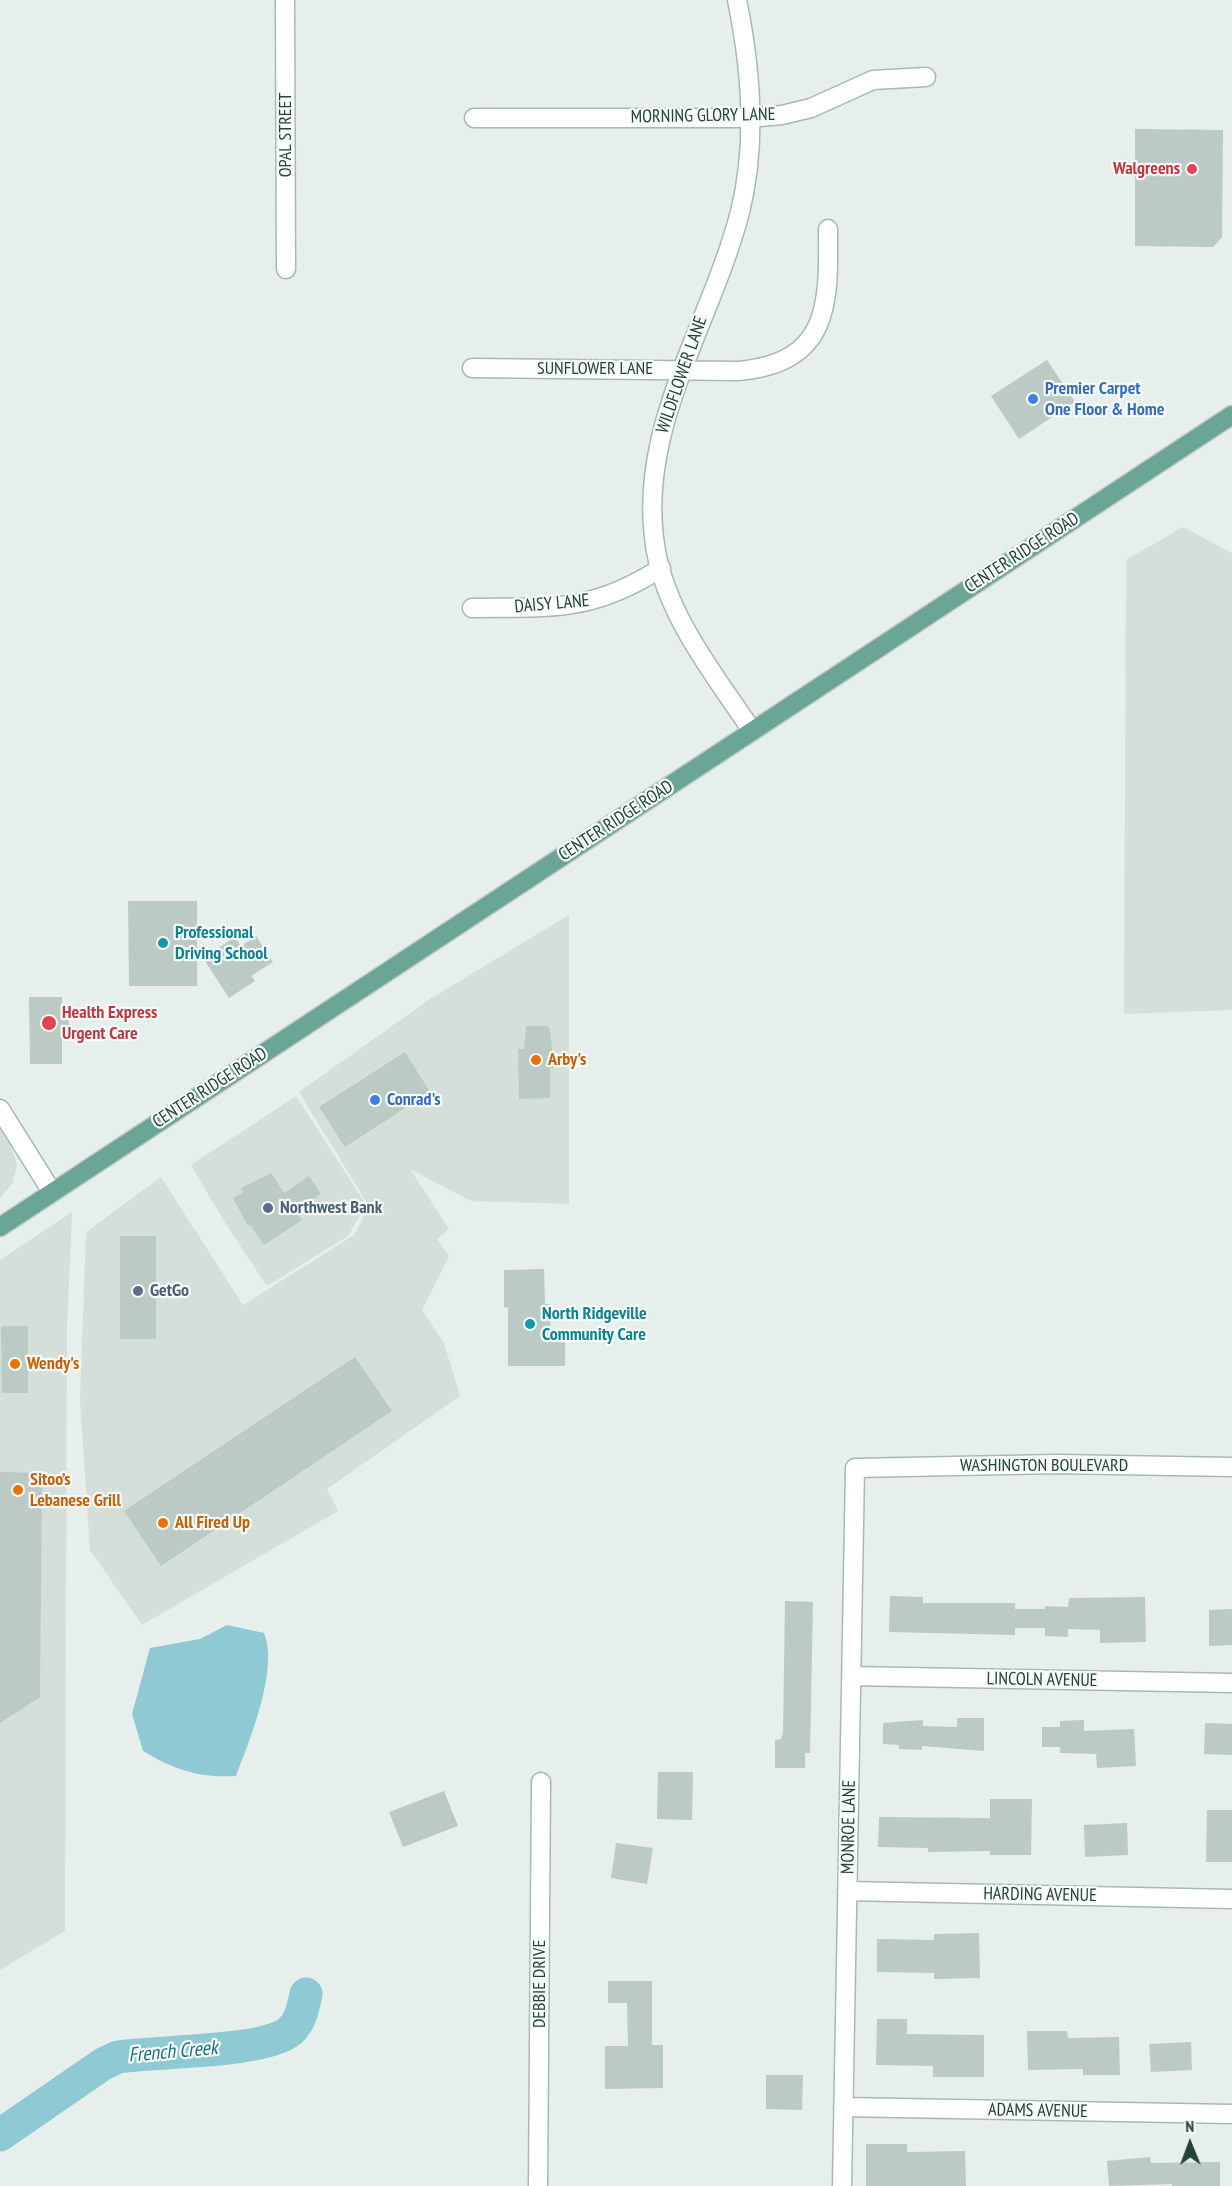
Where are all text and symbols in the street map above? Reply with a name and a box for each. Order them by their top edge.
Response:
street label: OPAL STREET [275,93,297,177]
street label: MORNING GLORY LANE [630,104,776,128]
place label: Walgreens [1113,158,1180,180]
marker: Walgreens [1185,162,1199,176]
street label: WILDFLOWER LANE [652,314,712,436]
street label: SUNFLOWER LANE [537,358,653,380]
place label: Premier Carpet One Floor & Home [1045,378,1164,420]
marker: Premier Carpet One Floor & Home [1026,392,1040,406]
street label: CENTER RIDGE ROAD [961,508,1083,598]
street label: DAISY LANE [514,590,590,618]
street label: CENTER RIDGE ROAD [555,776,677,866]
place label: Professional Driving School [175,922,268,964]
marker: Professional Driving School [156,936,170,950]
place label: Health Express Urgent Care [62,1002,157,1044]
marker: Health Express Urgent Care [40,1014,58,1032]
street label: CENTER RIDGE ROAD [149,1043,271,1133]
place label: Arby's [548,1049,586,1071]
marker: Arby's [529,1053,543,1067]
place label: Conrad's [387,1089,441,1111]
marker: Conrad's [368,1093,382,1107]
place label: Northwest Bank [280,1197,382,1219]
marker: Northwest Bank [261,1201,275,1215]
place label: GetGo [150,1280,189,1302]
marker: GetGo [131,1284,145,1298]
place label: North Ridgeville Community Care [542,1303,647,1346]
marker: North Ridgeville Community Care [523,1317,537,1331]
place label: Wendy's [27,1353,79,1375]
marker: Wendy's [8,1357,22,1371]
street label: WASHINGTON BOULEVARD [960,1455,1128,1477]
place label: Sitoo’s Lebanese Grill [30,1469,121,1512]
marker: Sitoo’s Lebanese Grill [11,1483,25,1497]
place label: All Fired Up [175,1512,250,1534]
marker: All Fired Up [156,1516,170,1530]
street label: LINCOLN AVENUE [986,1668,1098,1692]
street label: MONROE LANE [837,1780,861,1874]
street label: HARDING AVENUE [983,1883,1097,1907]
street label: DEBBIE DRIVE [529,1940,551,2028]
water label: French Creek [127,2036,219,2068]
street label: ADAMS AVENUE [988,2099,1088,2123]
north arrow [1160,2114,1220,2174]
text: N [1185,2116,1194,2136]

